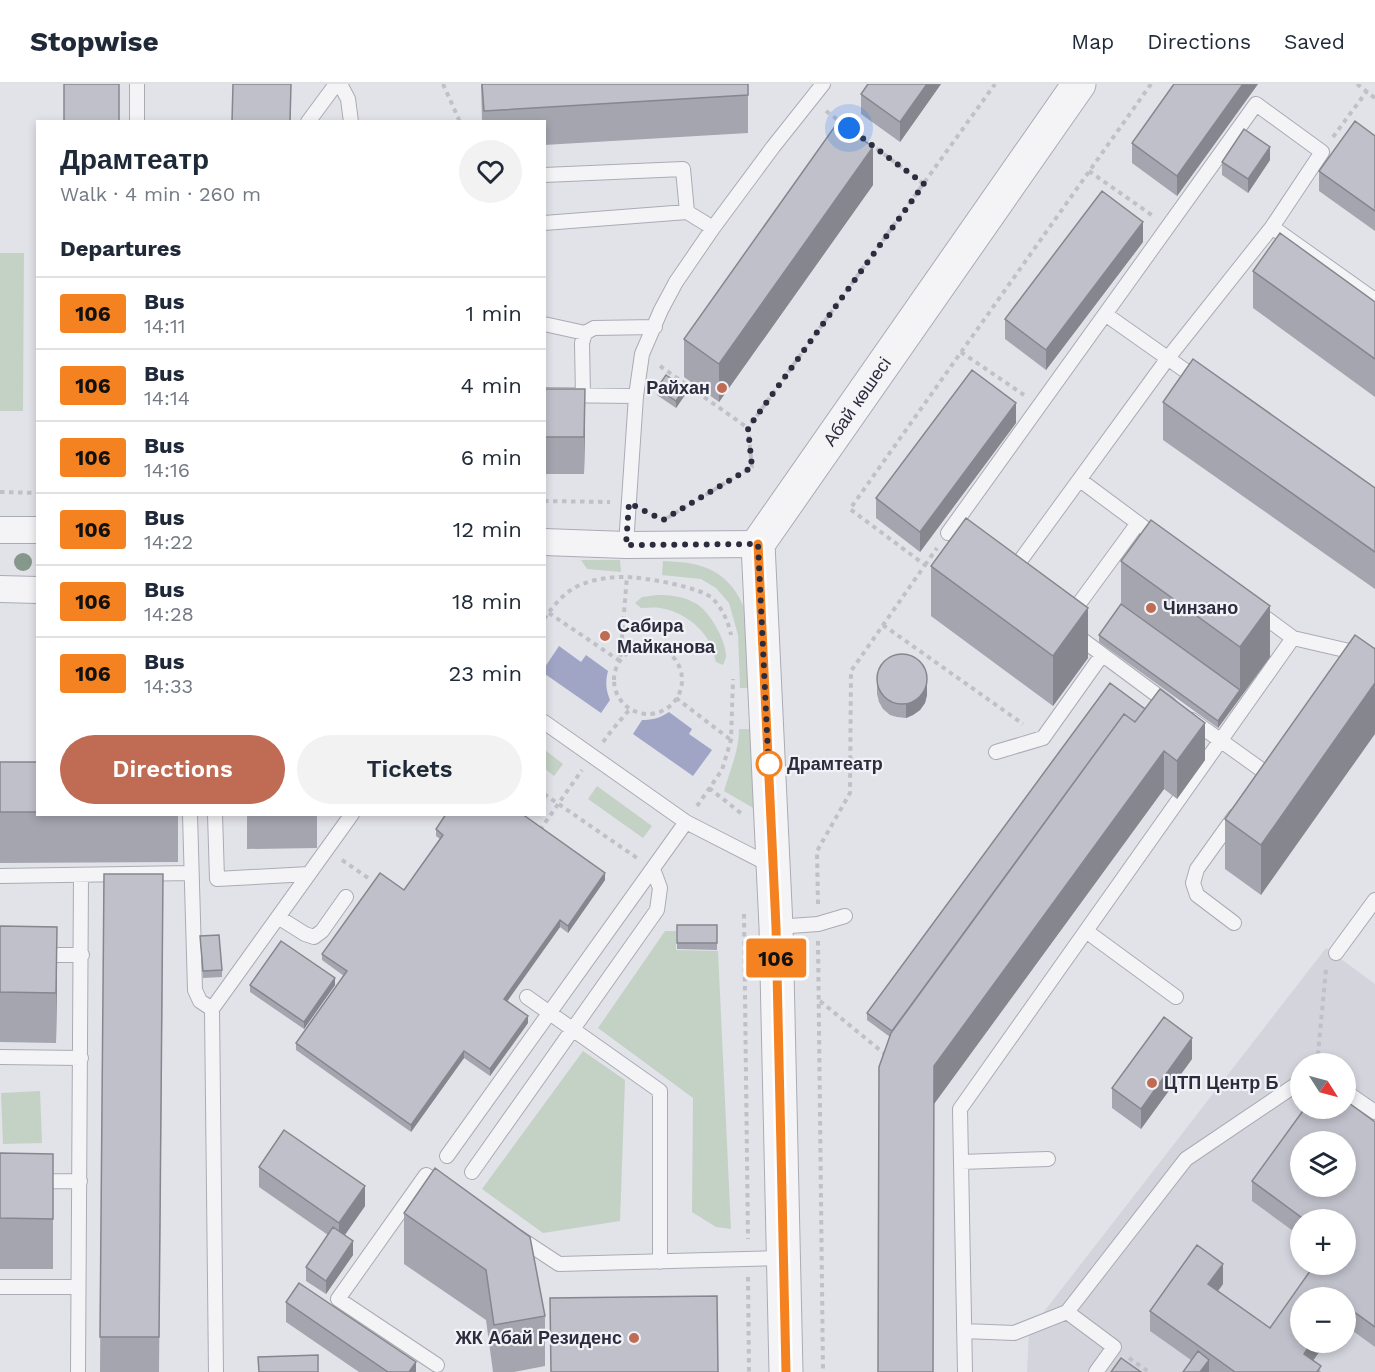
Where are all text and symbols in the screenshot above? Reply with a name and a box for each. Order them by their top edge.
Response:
text: Stopwise [30,25,159,58]
text: Map [1071,29,1114,54]
text: Directions [1147,29,1251,54]
text: Saved [1284,29,1345,54]
your location [834,113,864,143]
button: heart [459,140,522,203]
text: Драмтеатр [60,143,209,176]
text: Walk · 4 min · 260 m [60,182,261,206]
text: Departures [60,236,181,261]
text: Bus [144,289,184,314]
text: 106 [75,301,111,326]
text: 1 min [465,301,522,326]
text: 14:11 [144,314,186,338]
street label: Абай көшесі [819,353,895,450]
text: Bus [144,361,184,386]
text: 106 [75,373,111,398]
text: 4 min [461,373,522,398]
place label: Райхан [646,377,710,398]
marker: Райхан [715,381,729,395]
text: 14:14 [144,386,190,410]
text: Bus [144,433,184,458]
text: 106 [75,445,111,470]
text: 6 min [461,445,522,470]
text: 14:16 [144,458,190,482]
text: Bus [144,505,184,530]
text: 106 [75,517,111,542]
text: 12 min [453,517,522,542]
text: 14:22 [144,530,193,554]
text: Bus [144,577,184,602]
text: 106 [75,589,111,614]
text: 18 min [452,589,522,614]
place label: Чинзано [1163,597,1238,618]
marker: Чинзано [1144,601,1158,615]
text: 14:28 [144,602,194,626]
place label: Сабира Майканова [617,615,716,657]
marker: Сабира Майканова [598,629,612,643]
text: Bus [144,649,184,674]
text: 106 [75,661,111,686]
text: 23 min [448,661,522,686]
text: 14:33 [144,674,193,698]
button: Directions [60,735,285,804]
button: Tickets [297,735,522,804]
marker: Драмтеатр [756,751,782,777]
place label: Драмтеатр [787,753,883,774]
line badge: 106 [742,938,810,978]
text: 106 [758,946,794,971]
north arrow [1290,1053,1356,1119]
map controls [1290,1053,1356,1353]
place label: ЦТП Центр Б [1164,1072,1278,1093]
marker: ЦТП Центр Б [1145,1076,1159,1090]
button: layers [1290,1131,1356,1197]
button: + [1290,1209,1356,1275]
button: − [1290,1287,1356,1353]
place label: ЖК Абай Резиденс [455,1327,622,1348]
marker: ЖК Абай Резиденс [627,1331,641,1345]

